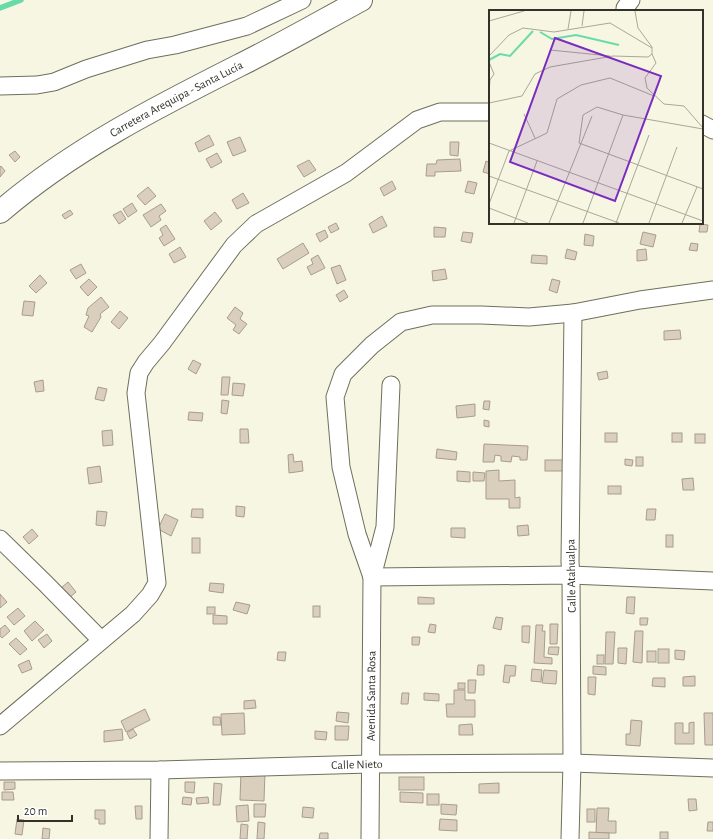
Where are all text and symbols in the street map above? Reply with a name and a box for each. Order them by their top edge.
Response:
inset map [489,10,703,224]
street label: Carretera Arequipa - Santa Lucía [108,58,245,139]
street label: Calle Atahualpa [564,539,578,613]
street label: Avenida Santa Rosa [365,650,377,741]
street label: Calle Nieto [331,758,383,771]
scale bar [18,797,72,823]
text: 20 m [24,805,47,817]

